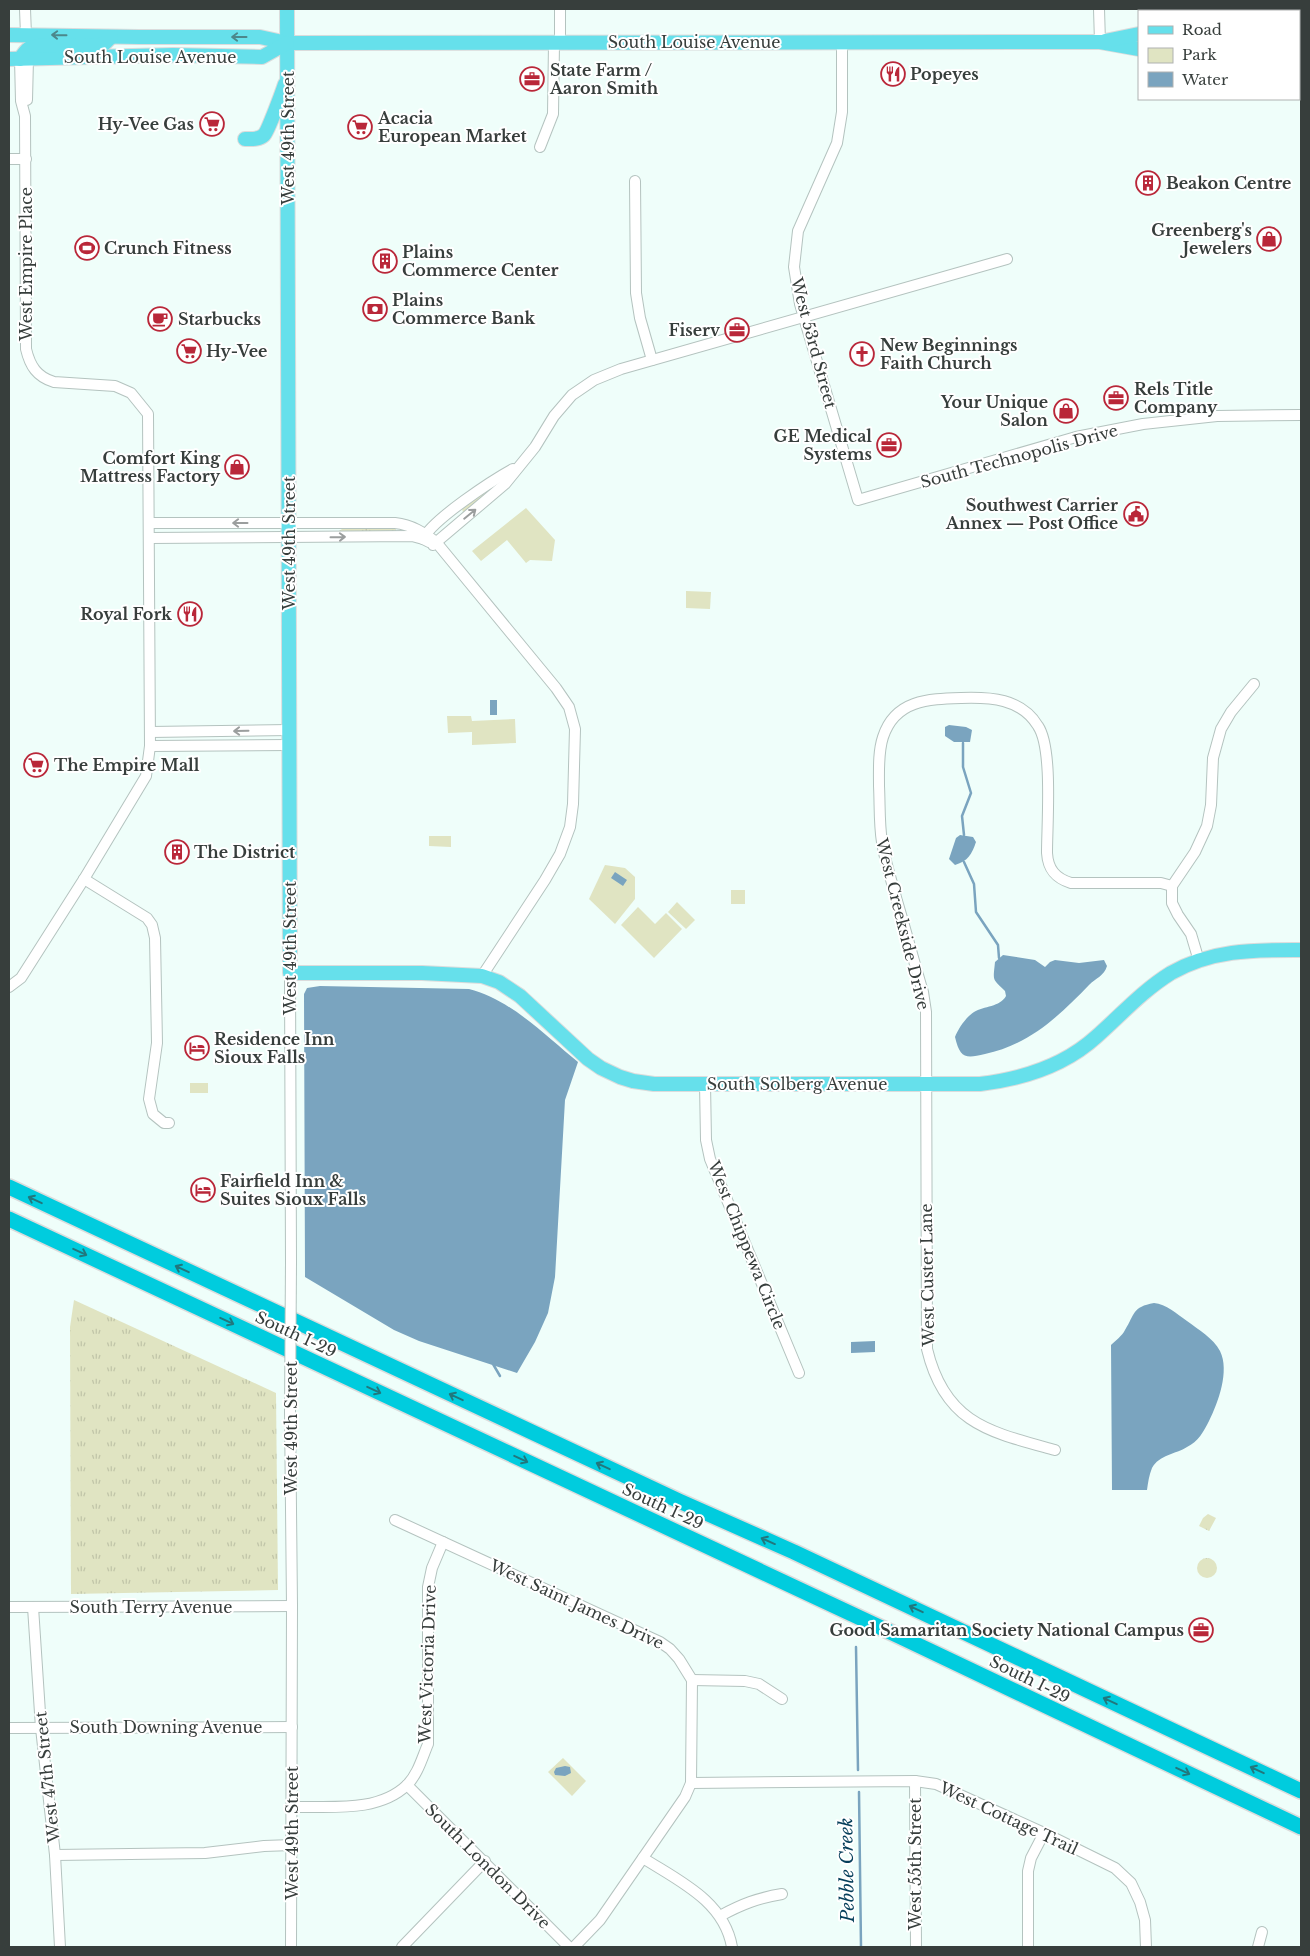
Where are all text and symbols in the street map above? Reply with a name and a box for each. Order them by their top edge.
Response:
legend [1138,10,1300,100]
text: Road [1182,20,1222,39]
one-way arrow [52,30,68,40]
one-way arrow [232,32,248,42]
street label: South Louise Avenue [608,32,780,52]
text: Park [1182,45,1218,64]
street label: South Louise Avenue [64,47,236,67]
place label: State Farm / Aaron Smith [549,60,659,98]
restaurant icon: Popeyes [880,61,906,87]
place label: Popeyes [910,64,979,84]
office icon: State Farm / Aaron Smith [519,66,545,92]
text: Water [1181,70,1229,89]
street label: West 49th Street [278,71,298,206]
place label: Acacia European Market [377,108,528,146]
supermarket icon: Hy-Vee Gas [199,111,225,137]
place label: Hy-Vee Gas [98,114,194,134]
supermarket icon: Acacia European Market [347,114,373,140]
building icon: Beakon Centre [1135,170,1161,196]
place label: Beakon Centre [1166,173,1291,193]
street label: West Empire Place [16,187,36,342]
place label: Greenberg's Jewelers [1151,220,1252,258]
shop icon: Greenberg's Jewelers [1256,226,1282,252]
sports icon: Crunch Fitness [74,235,100,261]
place label: Crunch Fitness [104,238,232,258]
place label: Plains Commerce Center [402,242,559,280]
building icon: Plains Commerce Center [372,248,398,274]
street label: West 53rd Street [787,274,841,411]
place label: Plains Commerce Bank [392,290,536,328]
bank icon: Plains Commerce Bank [362,296,388,322]
cafe icon: Starbucks [147,306,173,332]
place label: Starbucks [178,309,261,329]
office icon: Fiserv [724,317,750,343]
place label: Fiserv [668,320,720,340]
place label: New Beginnings Faith Church [880,335,1017,373]
supermarket icon: Hy-Vee [176,338,202,364]
place label: Hy-Vee [206,341,267,361]
church icon: New Beginnings Faith Church [849,341,875,367]
place label: Rels Title Company [1134,379,1218,417]
office icon: Rels Title Company [1103,385,1129,411]
place label: Your Unique Salon [940,392,1048,430]
shop icon: Your Unique Salon [1053,398,1079,424]
street label: South Technopolis Drive [918,420,1120,492]
place label: GE Medical Systems [773,426,872,464]
office icon: GE Medical Systems [876,432,902,458]
place label: Comfort King Mattress Factory [80,448,221,486]
shop icon: Comfort King Mattress Factory [224,454,250,480]
street label: West 49th Street [279,476,299,611]
place label: Southwest Carrier Annex — Post Office [945,495,1118,533]
public building icon: Southwest Carrier Annex — Post Office [1123,501,1149,527]
one-way arrow [464,508,477,519]
one-way arrow [233,519,249,528]
one-way arrow [330,532,346,542]
restaurant icon: Royal Fork [177,601,203,627]
place label: Royal Fork [80,604,172,624]
one-way arrow [233,726,250,736]
supermarket icon: The Empire Mall [23,752,49,778]
place label: The Empire Mall [54,755,200,775]
street label: West Creekside Drive [872,835,934,1012]
building icon: The District [164,839,190,865]
place label: The District [194,842,296,862]
street label: West 49th Street [280,881,300,1016]
place label: Residence Inn Sioux Falls [214,1029,335,1067]
hotel icon: Residence Inn Sioux Falls [184,1035,210,1061]
street label: South Solberg Avenue [707,1074,887,1094]
street label: West Chippewa Circle [704,1157,790,1332]
place label: Fairfield Inn & Suites Sioux Falls [220,1171,366,1209]
hotel icon: Fairfield Inn & Suites Sioux Falls [190,1177,216,1203]
one-way arrow [28,1195,43,1204]
street label: West Custer Lane [916,1203,938,1348]
one-way arrow [72,1247,87,1257]
one-way arrow [175,1263,190,1273]
street label: South I-29 [252,1307,340,1361]
one-way arrow [219,1316,234,1326]
street label: West 49th Street [281,1361,301,1496]
one-way arrow [366,1385,381,1395]
one-way arrow [449,1392,464,1401]
one-way arrow [513,1454,528,1464]
one-way arrow [596,1461,611,1470]
street label: South I-29 [619,1479,707,1533]
one-way arrow [761,1535,776,1545]
street label: West Saint James Drive [486,1554,667,1653]
street label: West Victoria Drive [414,1584,440,1745]
street label: South Terry Avenue [70,1597,232,1617]
one-way arrow [908,1604,923,1614]
office icon: Good Samaritan Society National Campus [1188,1617,1214,1643]
place label: Good Samaritan Society National Campus [829,1620,1184,1640]
street label: South I-29 [986,1651,1074,1707]
one-way arrow [1103,1696,1118,1705]
street label: West 47th Street [30,1710,64,1845]
street label: South Downing Avenue [70,1717,262,1737]
one-way arrow [1250,1765,1265,1774]
street label: West 49th Street [282,1766,302,1901]
one-way arrow [1175,1766,1190,1776]
street label: West Cottage Trail [936,1777,1081,1859]
street label: West 55th Street [905,1798,925,1931]
street label: South London Drive [421,1799,555,1933]
water label: Pebble Creek [835,1818,859,1923]

